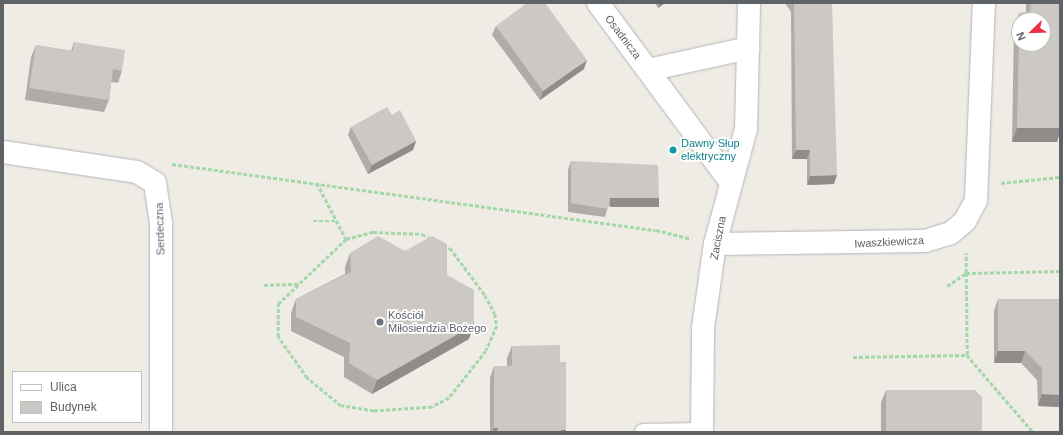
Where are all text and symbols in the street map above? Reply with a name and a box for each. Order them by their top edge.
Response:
street label: Osadnicza [602,12,644,62]
north arrow [1011,12,1051,52]
text: N [1014,30,1028,42]
place label: Dawny Słup elektryczny [681,137,740,163]
marker: Dawny Słup elektryczny [668,145,678,155]
street label: Serdeczna [152,202,168,256]
street label: Zaciszna [707,215,729,261]
street label: Iwaszkiewicza [854,234,924,250]
place label: Kościół Miłosierdzia Bożego [388,309,486,335]
marker: Kościół Miłosierdzia Bożego [375,317,385,327]
legend [12,371,142,423]
text: Ulica [50,380,77,394]
text: Budynek [50,400,97,414]

